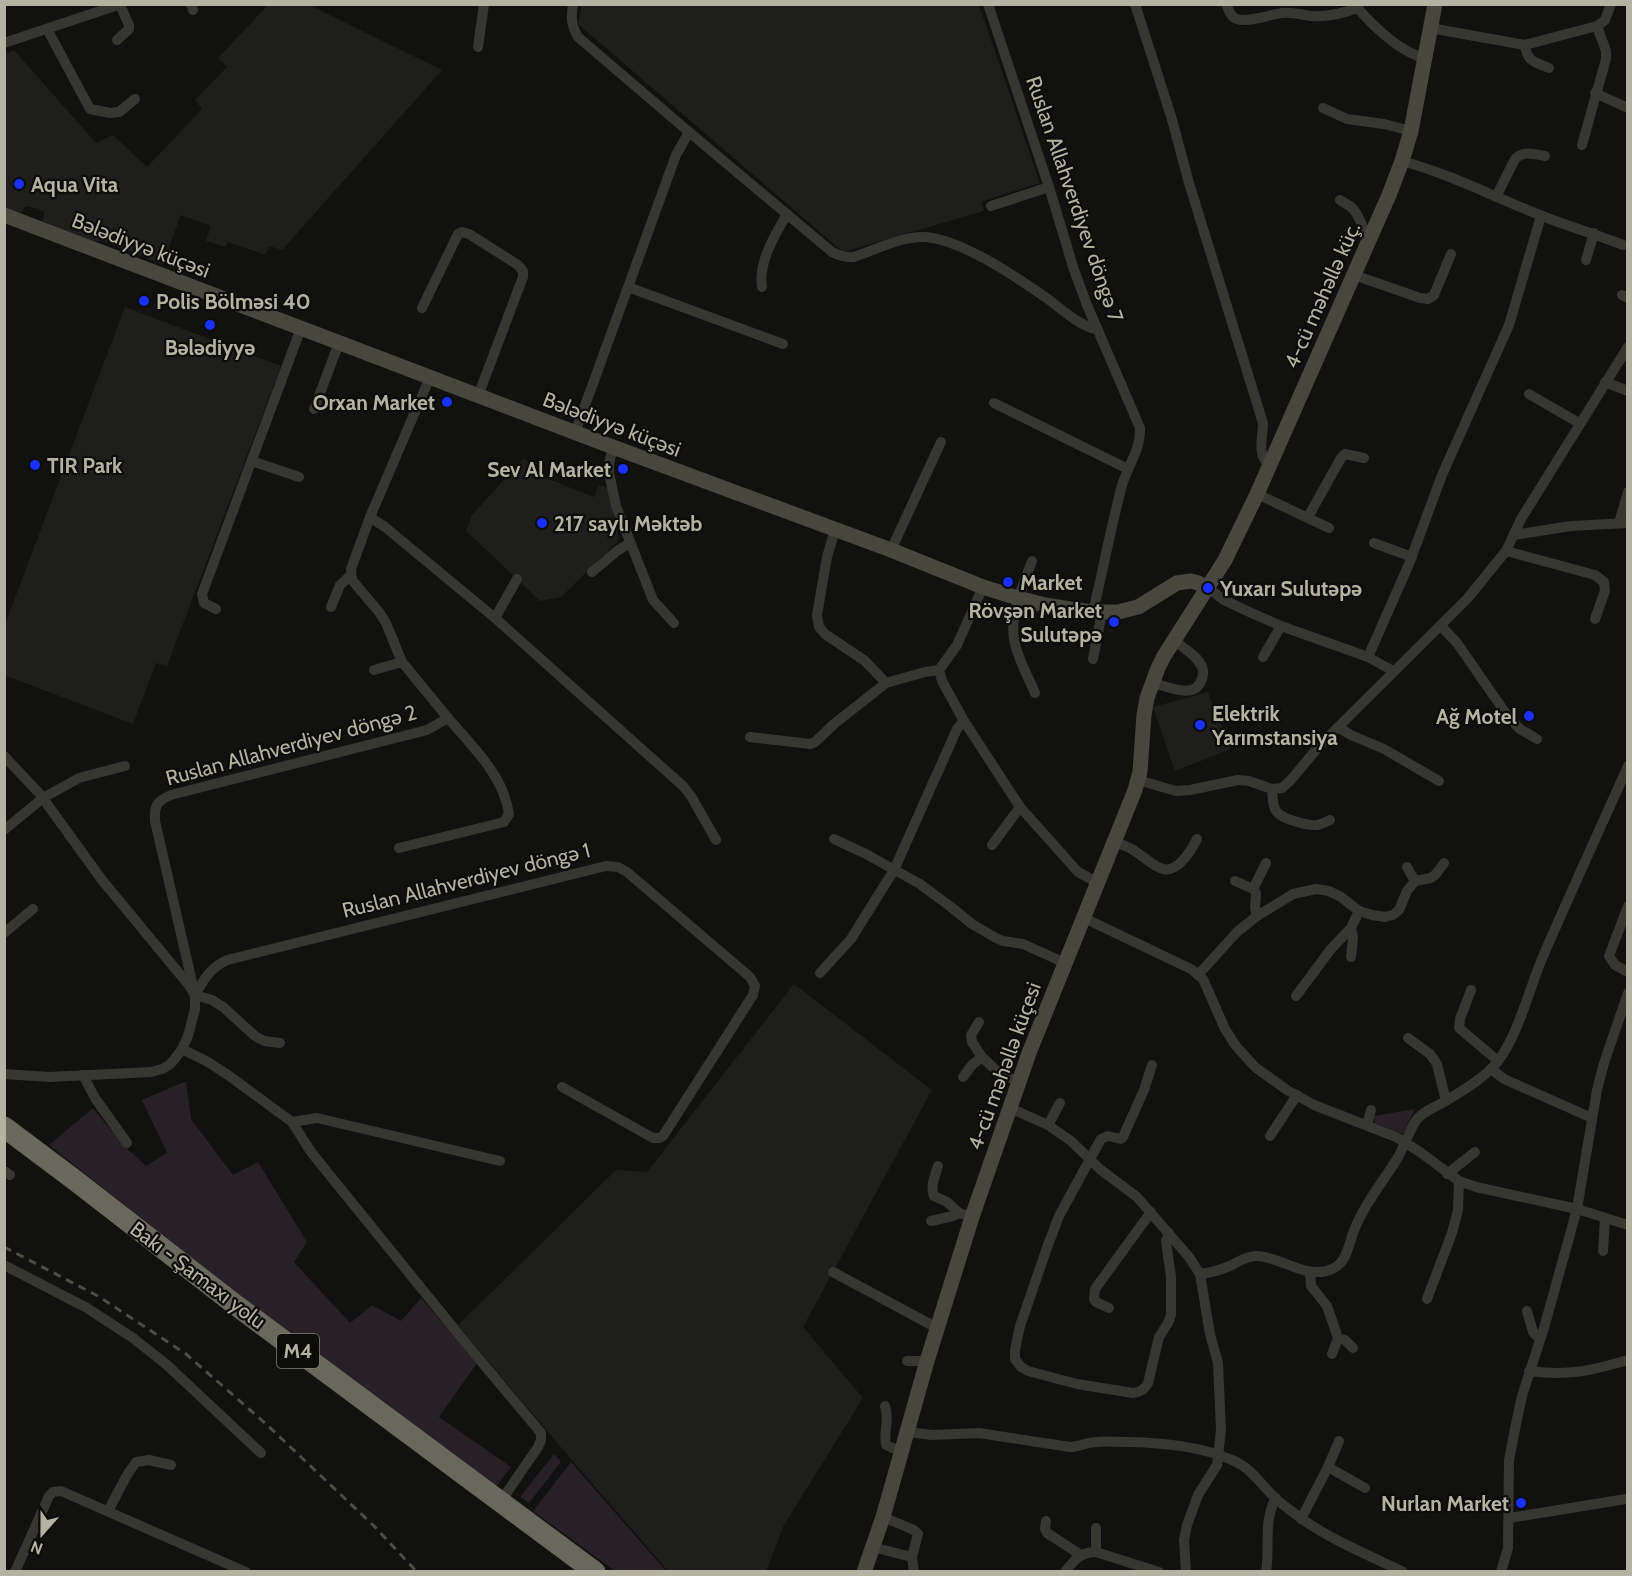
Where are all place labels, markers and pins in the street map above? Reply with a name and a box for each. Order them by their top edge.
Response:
place label: Aqua Vita [31,172,119,197]
marker: Aqua Vita [12,177,26,191]
place label: Polis Bölməsi 40 [156,289,311,314]
marker: Polis Bölməsi 40 [137,294,151,308]
marker: Bələdiyyə [203,318,217,332]
place label: Bələdiyyə [165,335,256,360]
place label: Orxan Market [313,390,435,415]
marker: Orxan Market [440,395,454,409]
place label: TIR Park [47,453,123,478]
place label: Sev Al Market [487,457,611,482]
marker: TIR Park [28,458,42,472]
marker: Sev Al Market [616,462,630,476]
place label: 217 saylı Məktəb [554,511,702,536]
marker: 217 saylı Məktəb [535,516,549,530]
place label: Market [1020,570,1083,595]
marker: Market [1001,575,1015,589]
place label: Yuxarı Sulutəpə [1219,576,1362,601]
marker: Yuxarı Sulutəpə [1201,581,1215,595]
place label: Rövşən Market Sulutəpə [969,598,1102,647]
marker: Rövşən Market Sulutəpə [1107,615,1121,629]
place label: Elektrik Yarımstansiya [1211,701,1338,750]
place label: Ağ Motel [1436,704,1517,729]
marker: Ağ Motel [1522,709,1536,723]
marker: Elektrik Yarımstansiya [1193,718,1207,732]
place label: Nurlan Market [1381,1491,1509,1516]
marker: Nurlan Market [1514,1496,1528,1510]

